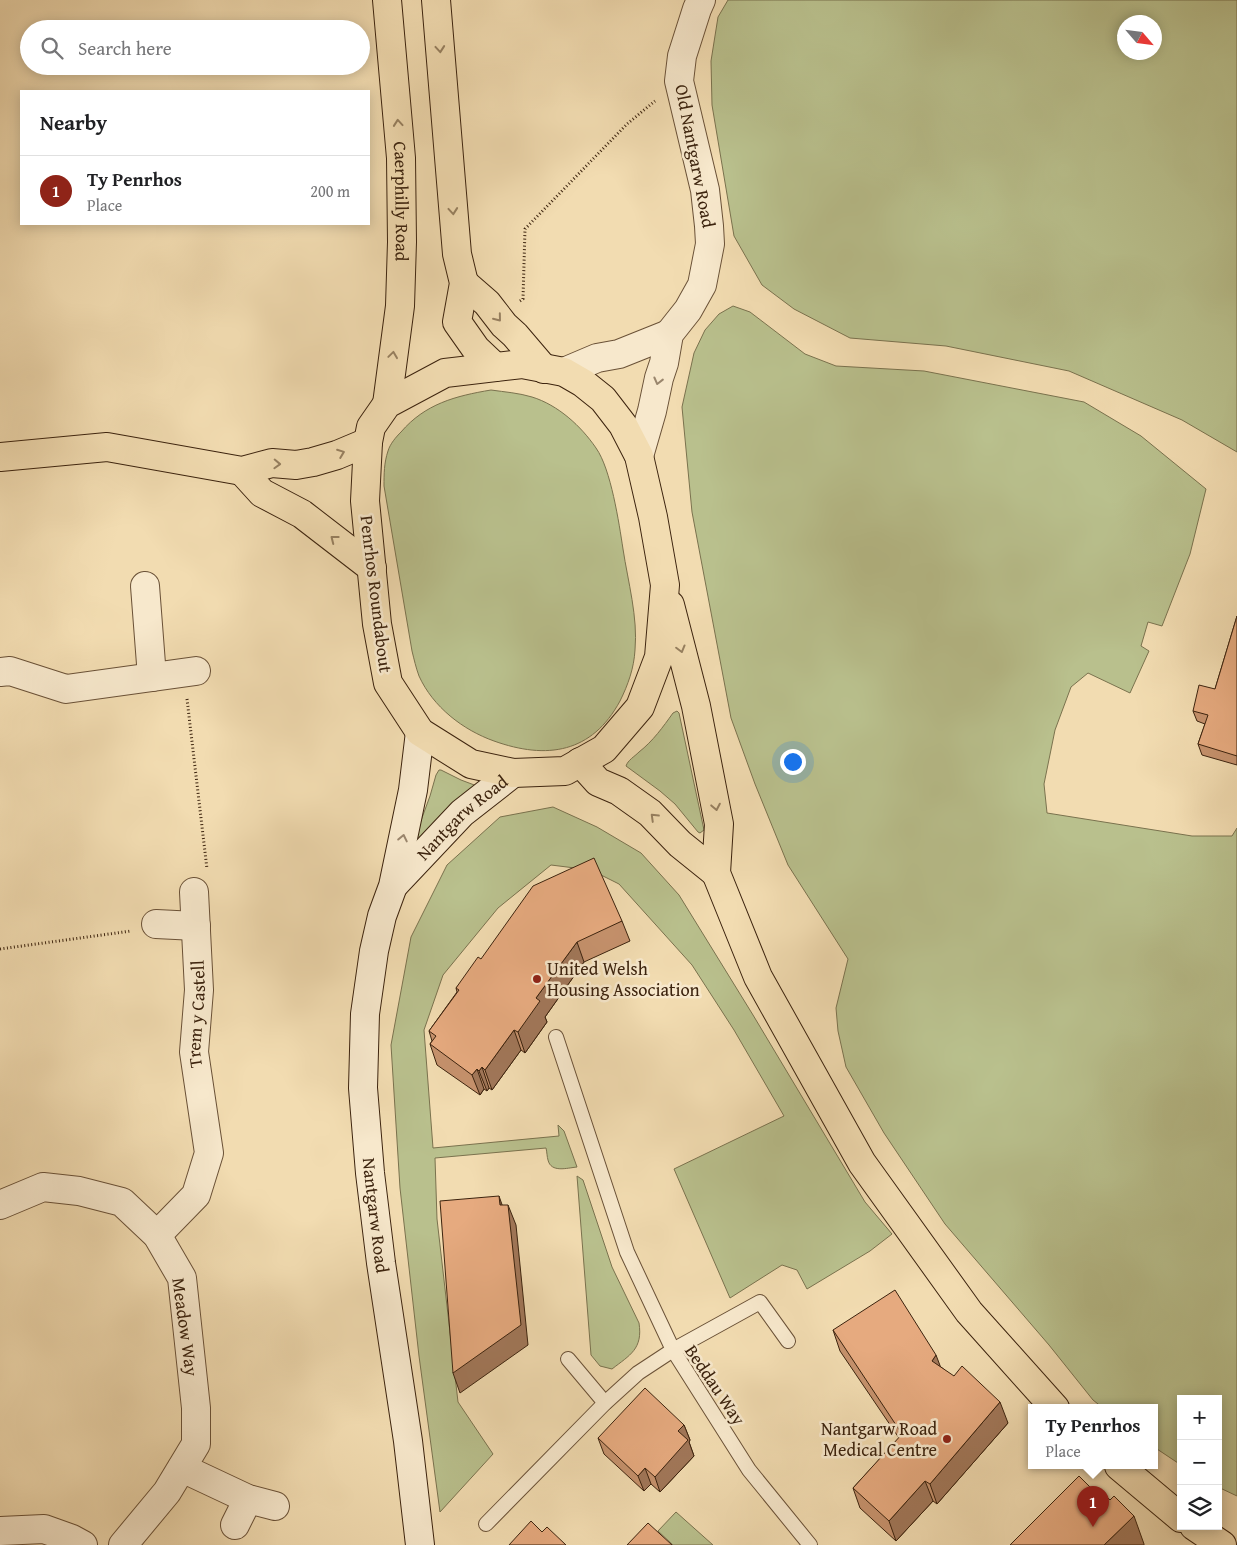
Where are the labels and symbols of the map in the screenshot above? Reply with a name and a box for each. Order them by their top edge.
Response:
north arrow [1117,15,1162,60]
one-way arrow [434,45,445,53]
street label: Old Nantgarw Road [668,82,723,230]
one-way arrow [393,119,404,127]
street label: Caerphilly Road [387,140,416,262]
one-way arrow [448,207,459,215]
one-way arrow [493,312,502,321]
one-way arrow [387,351,398,359]
one-way arrow [653,377,664,386]
one-way arrow [336,449,345,459]
one-way arrow [274,458,282,469]
street label: Penrhos Roundabout [353,514,400,675]
one-way arrow [331,536,340,544]
one-way arrow [675,644,686,653]
your location [780,749,806,775]
street label: Nantgarw Road [410,768,514,866]
one-way arrow [710,803,721,812]
one-way arrow [651,814,660,823]
one-way arrow [397,834,408,843]
place label: United Welsh Housing Association [547,955,700,1003]
street label: Trem y Castell [180,960,212,1070]
marker: United Welsh Housing Association [531,973,543,985]
street label: Nantgarw Road [356,1157,396,1275]
street label: Meadow Way [165,1276,206,1378]
street label: Beddau Way [678,1339,752,1430]
place label: Nantgarw Road Medical Centre [821,1415,937,1463]
marker: Nantgarw Road Medical Centre [941,1433,953,1445]
pin: 1 [1077,1486,1109,1527]

